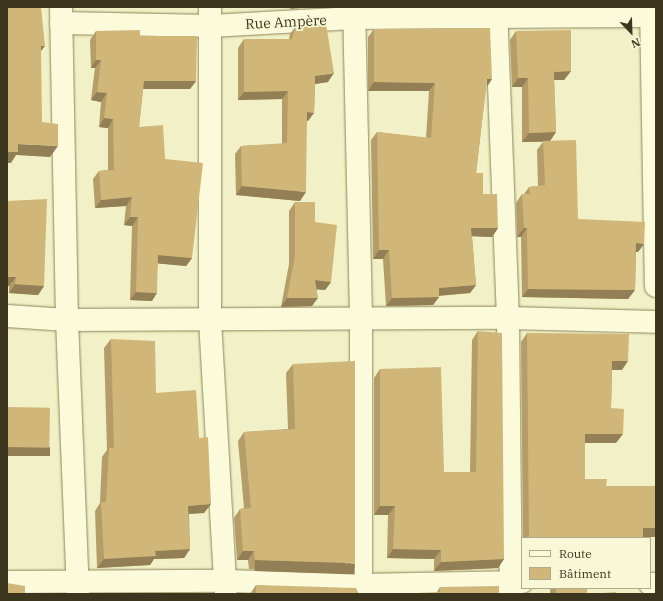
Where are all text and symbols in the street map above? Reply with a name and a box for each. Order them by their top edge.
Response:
street label: Rue Ampère [245,11,327,33]
north arrow [611,12,651,52]
text: N [629,35,642,51]
legend [521,537,651,589]
text: Route [559,546,592,561]
text: Bâtiment [559,566,611,581]

